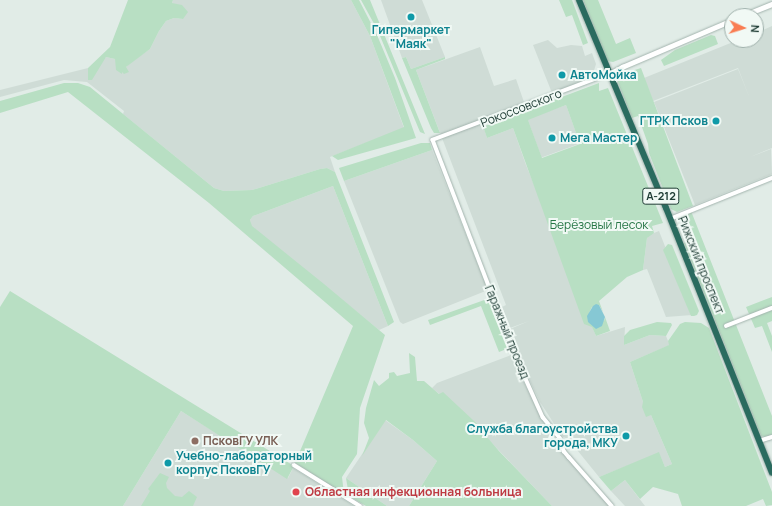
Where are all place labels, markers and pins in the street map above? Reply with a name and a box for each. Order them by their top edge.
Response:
marker: Гипермаркет "Маяк" [406,12,416,22]
place label: Гипермаркет "Маяк" [372,23,450,51]
place label: АвтоМойка [570,68,637,82]
marker: АвтоМойка [557,70,567,80]
place label: ГТРК Псков [640,114,708,128]
marker: ГТРК Псков [711,116,721,126]
place label: Мега Мастер [560,131,637,145]
marker: Мега Мастер [547,133,557,143]
place label: Служба благоустройства города, МКУ [467,422,618,450]
marker: Служба благоустройства города, МКУ [621,431,631,441]
place label: ПсковГУ УЛК [203,434,279,448]
marker: ПсковГУ УЛК [190,436,200,446]
place label: Учебно-лабораторный корпус ПсковГУ [176,449,312,477]
marker: Учебно-лабораторный корпус ПсковГУ [163,458,173,468]
place label: Областная инфекционная больница [305,485,522,499]
marker: Областная инфекционная больница [290,486,302,498]

